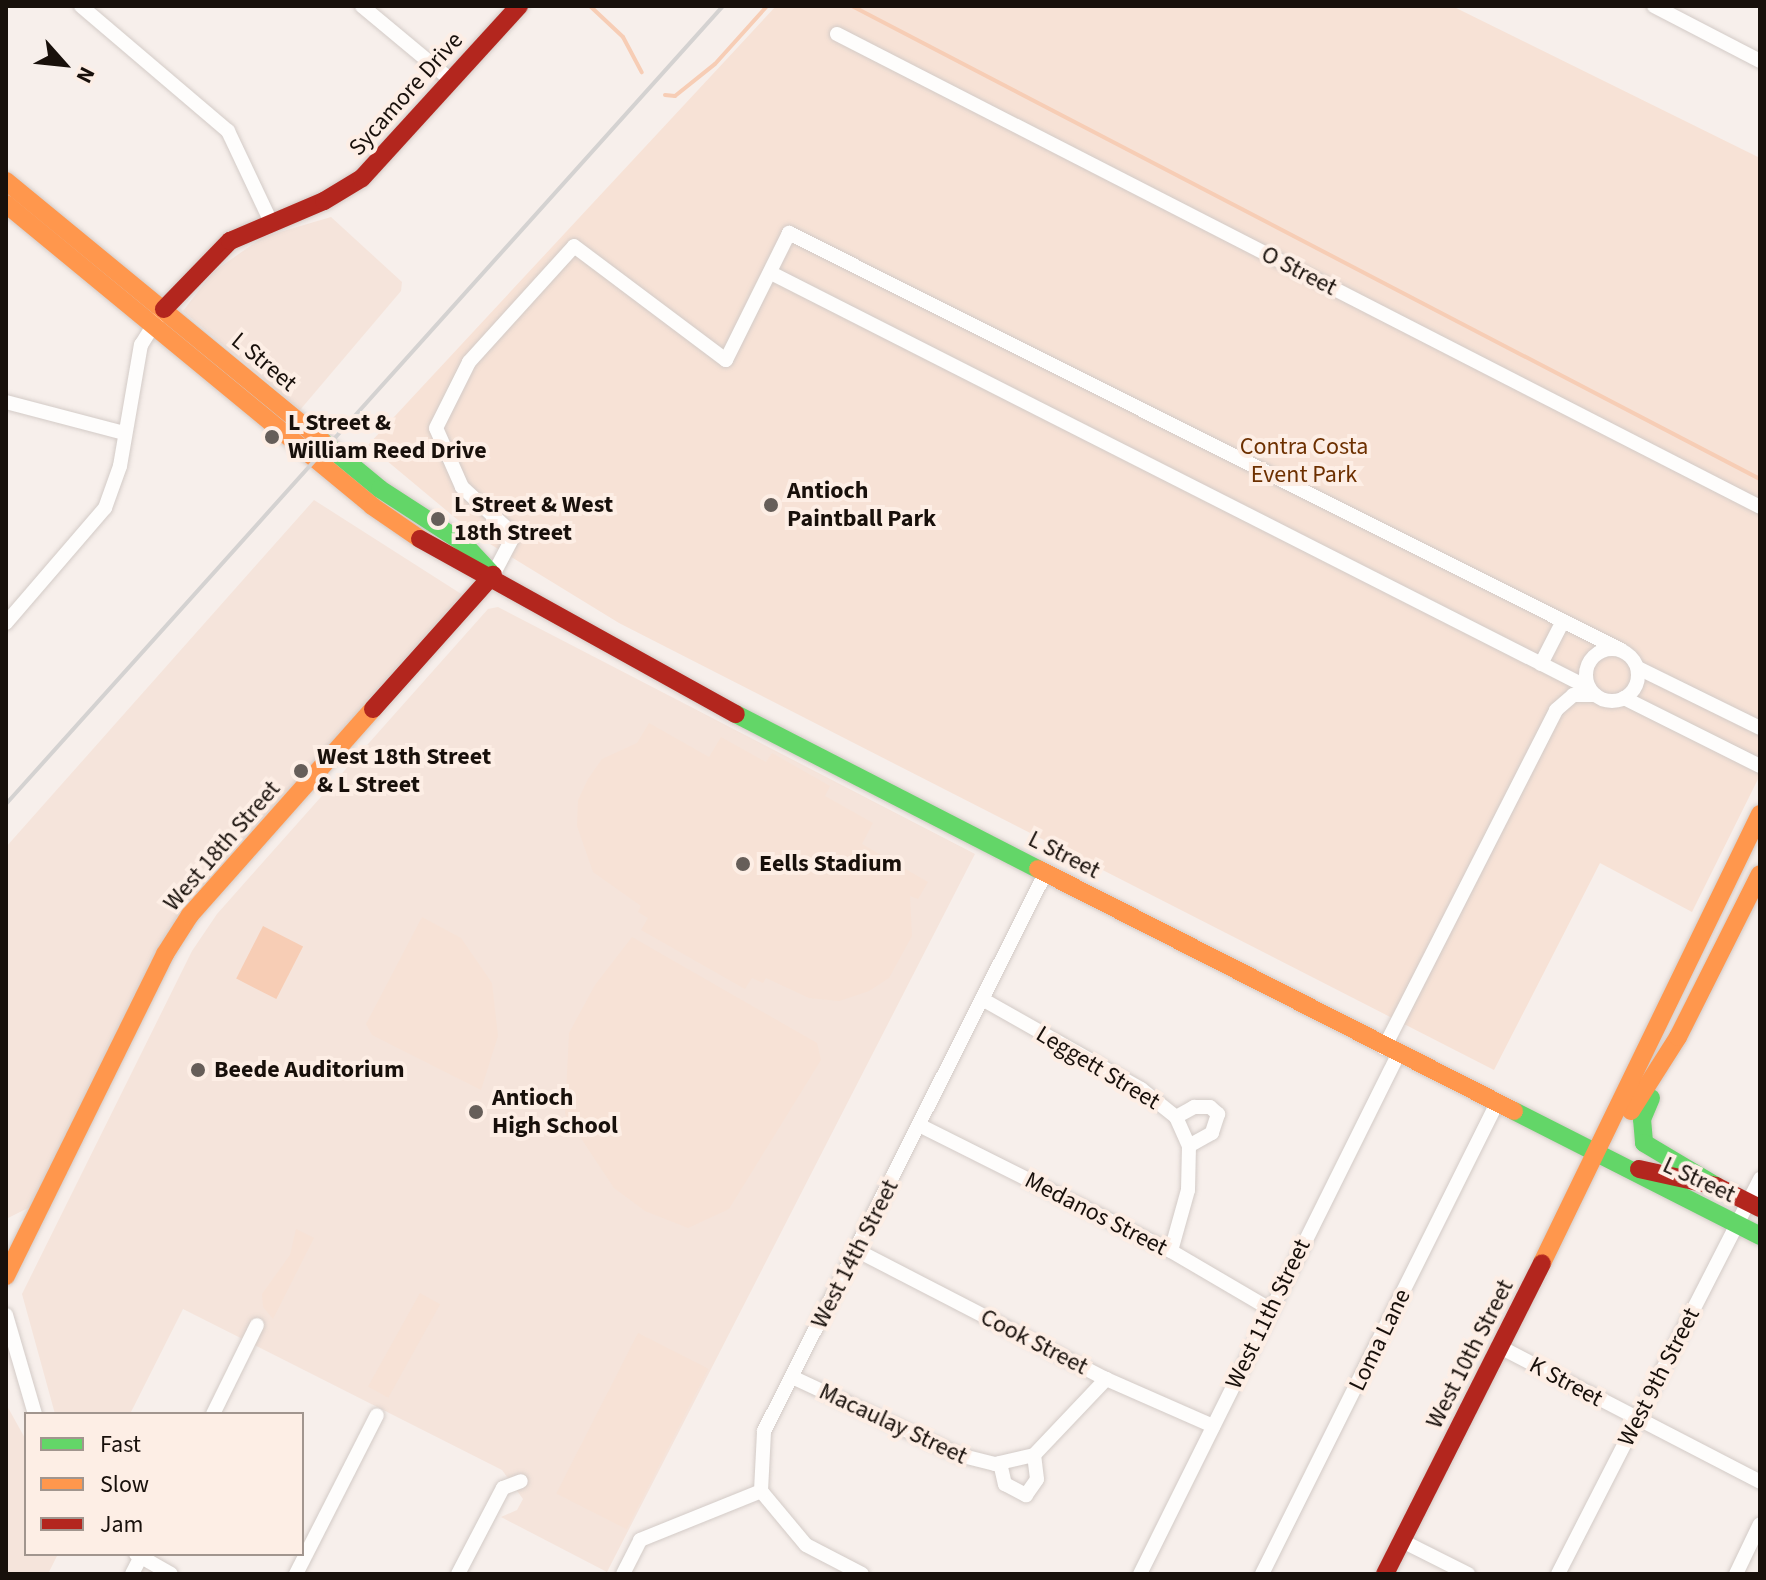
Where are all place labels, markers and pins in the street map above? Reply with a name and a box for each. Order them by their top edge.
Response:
place label: L Street & William Reed Drive [288,409,487,465]
marker: L Street & William Reed Drive [263,428,281,446]
place label: Antioch Paintball Park [787,477,936,533]
place label: L Street & West 18th Street [454,491,613,547]
marker: Antioch Paintball Park [762,496,780,514]
marker: L Street & West 18th Street [429,510,447,528]
place label: West 18th Street & L Street [317,743,491,799]
marker: West 18th Street & L Street [292,762,310,780]
place label: Eells Stadium [759,850,902,878]
marker: Eells Stadium [734,855,752,873]
place label: Beede Auditorium [214,1056,405,1084]
marker: Beede Auditorium [189,1061,207,1079]
place label: Antioch High School [492,1084,618,1140]
marker: Antioch High School [467,1103,485,1121]

